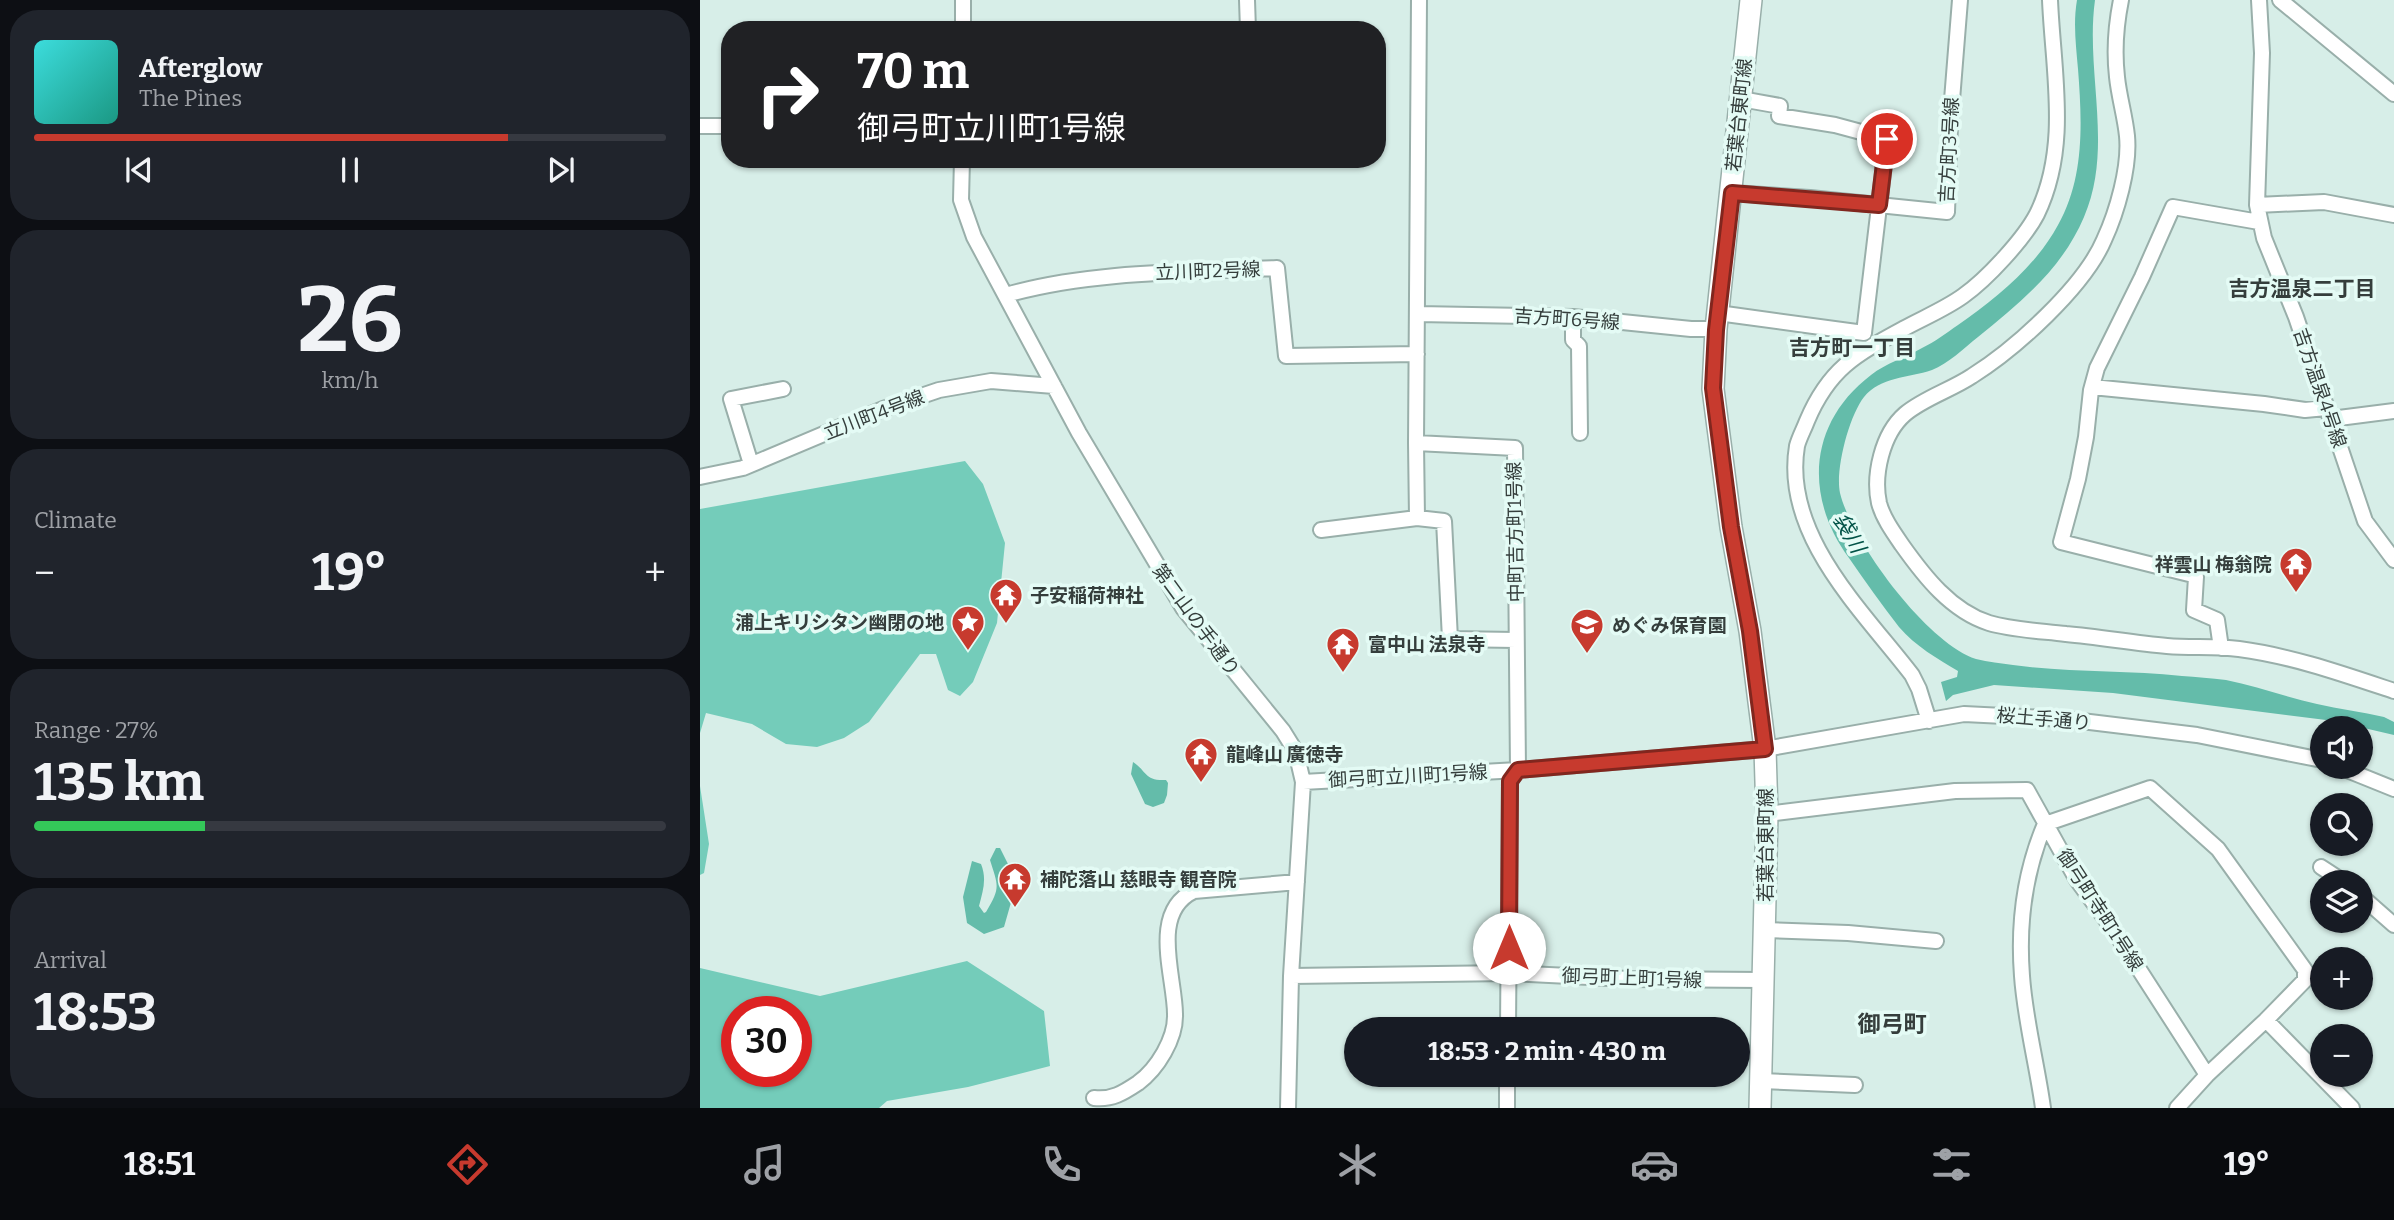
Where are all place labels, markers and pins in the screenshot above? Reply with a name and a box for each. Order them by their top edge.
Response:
pin [1857,109,1917,169]
temple icon: 祥雲山 梅翁院 [2277,545,2315,594]
place label: 祥雲山 梅翁院 [2155,553,2272,576]
temple icon: 子安稲荷神社 [987,576,1025,625]
place label: 子安稲荷神社 [1030,584,1144,607]
place icon: 浦上キリシタン幽閉の地 [949,603,987,652]
school or university icon: めぐみ保育園 [1568,606,1606,655]
place label: 浦上キリシタン幽閉の地 [735,611,944,634]
place label: めぐみ保育園 [1612,614,1727,637]
temple icon: 富中山 法泉寺 [1324,625,1362,674]
place label: 富中山 法泉寺 [1368,633,1485,656]
temple icon: 龍峰山 廣徳寺 [1182,735,1220,784]
place label: 龍峰山 廣徳寺 [1226,743,1343,766]
temple icon: 補陀落山 慈眼寺 観音院 [996,860,1034,909]
place label: 補陀落山 慈眼寺 観音院 [1040,868,1237,891]

